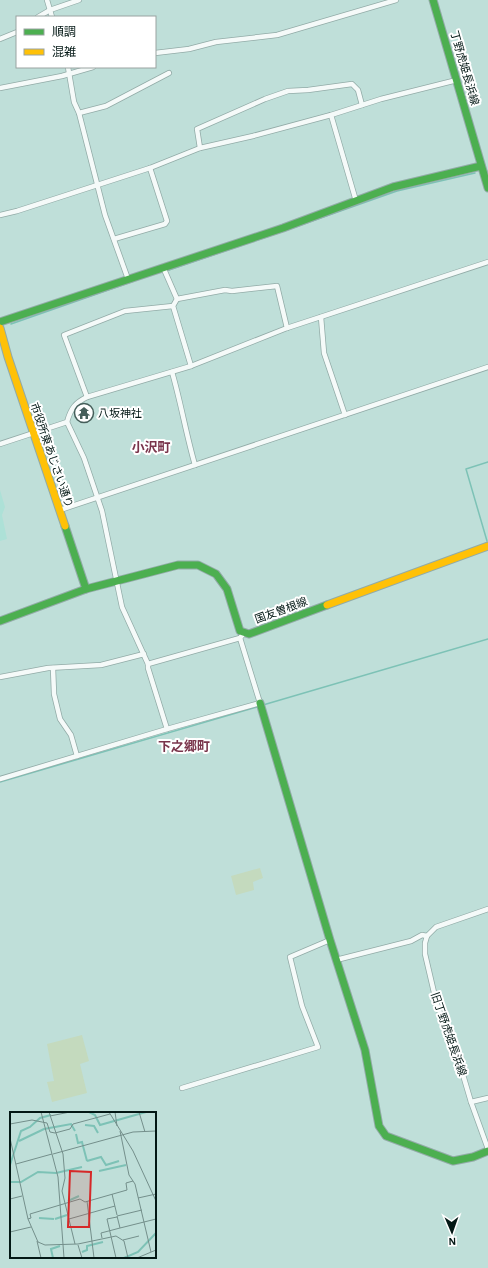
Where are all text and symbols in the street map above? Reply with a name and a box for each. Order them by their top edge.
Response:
legend [16,16,156,68]
text: 順調 [52,26,76,38]
street label: 丁野虎姫長浜線 [449,29,481,107]
text: 混雑 [52,45,76,58]
street label: 市役所東あじさい通り [28,401,76,509]
temple icon: 八坂神社 [73,402,95,424]
place label: 八坂神社 [98,408,142,419]
district label: 小沢町 [131,440,171,455]
street label: 国友曽根線 [253,595,309,625]
district label: 下之郷町 [158,739,210,754]
street label: 旧丁野虎姫長浜線 [429,990,469,1078]
inset map [10,1112,156,1258]
north arrow [432,1212,472,1252]
text: N [448,1236,456,1247]

